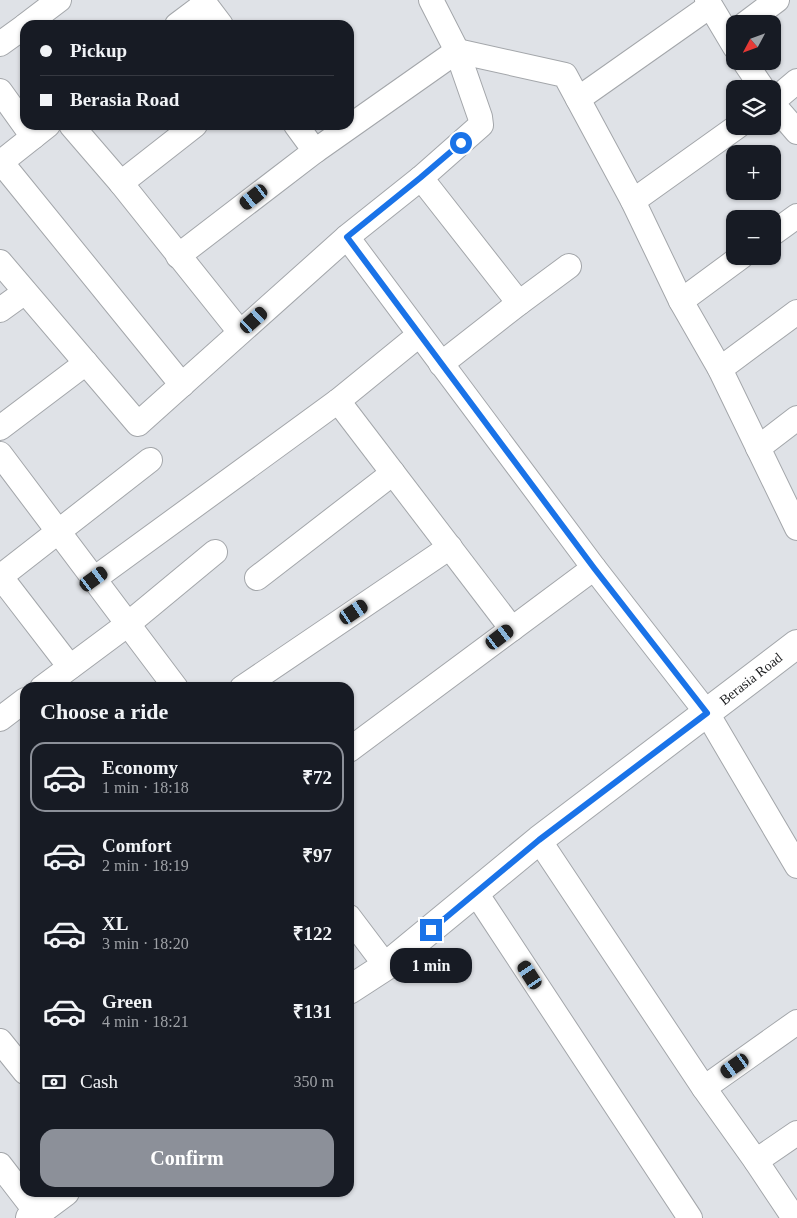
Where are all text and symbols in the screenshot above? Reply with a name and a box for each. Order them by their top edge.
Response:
north arrow [726,15,781,70]
map controls [726,15,781,265]
text: Pickup [70,40,127,61]
button: layers [726,80,781,135]
text: Berasia Road [70,89,179,110]
route start [450,132,472,154]
button: + [726,145,781,200]
car [237,182,270,212]
button: − [726,210,781,265]
car [237,304,270,336]
car [77,564,110,594]
car [337,597,370,627]
car [483,622,516,652]
street label: Berasia Road [717,650,785,708]
text: Choose a ride [40,699,168,724]
icon: car [42,755,87,800]
text: Economy [102,757,178,778]
text: ₹72 [302,767,332,788]
text: 1 min · 18:18 [102,779,189,796]
icon: car [42,833,87,878]
text: Comfort [102,835,172,856]
text: ₹97 [302,845,332,866]
text: 2 min · 18:19 [102,857,189,874]
icon: car [42,911,87,956]
text: XL [102,913,128,934]
route end [420,919,442,941]
text: ₹122 [293,923,332,944]
text: 3 min · 18:20 [102,935,189,952]
callout: 1 min [390,948,472,982]
text: 1 min [412,957,450,974]
car [515,958,544,992]
icon: car [42,989,87,1034]
text: Green [102,991,152,1012]
text: ₹131 [293,1001,332,1022]
text: 4 min · 18:21 [102,1013,189,1030]
car [718,1051,751,1081]
icon: cash [40,1068,68,1096]
text: Cash [80,1071,118,1092]
text: 350 m [294,1073,334,1090]
button: Confirm [40,1129,334,1187]

